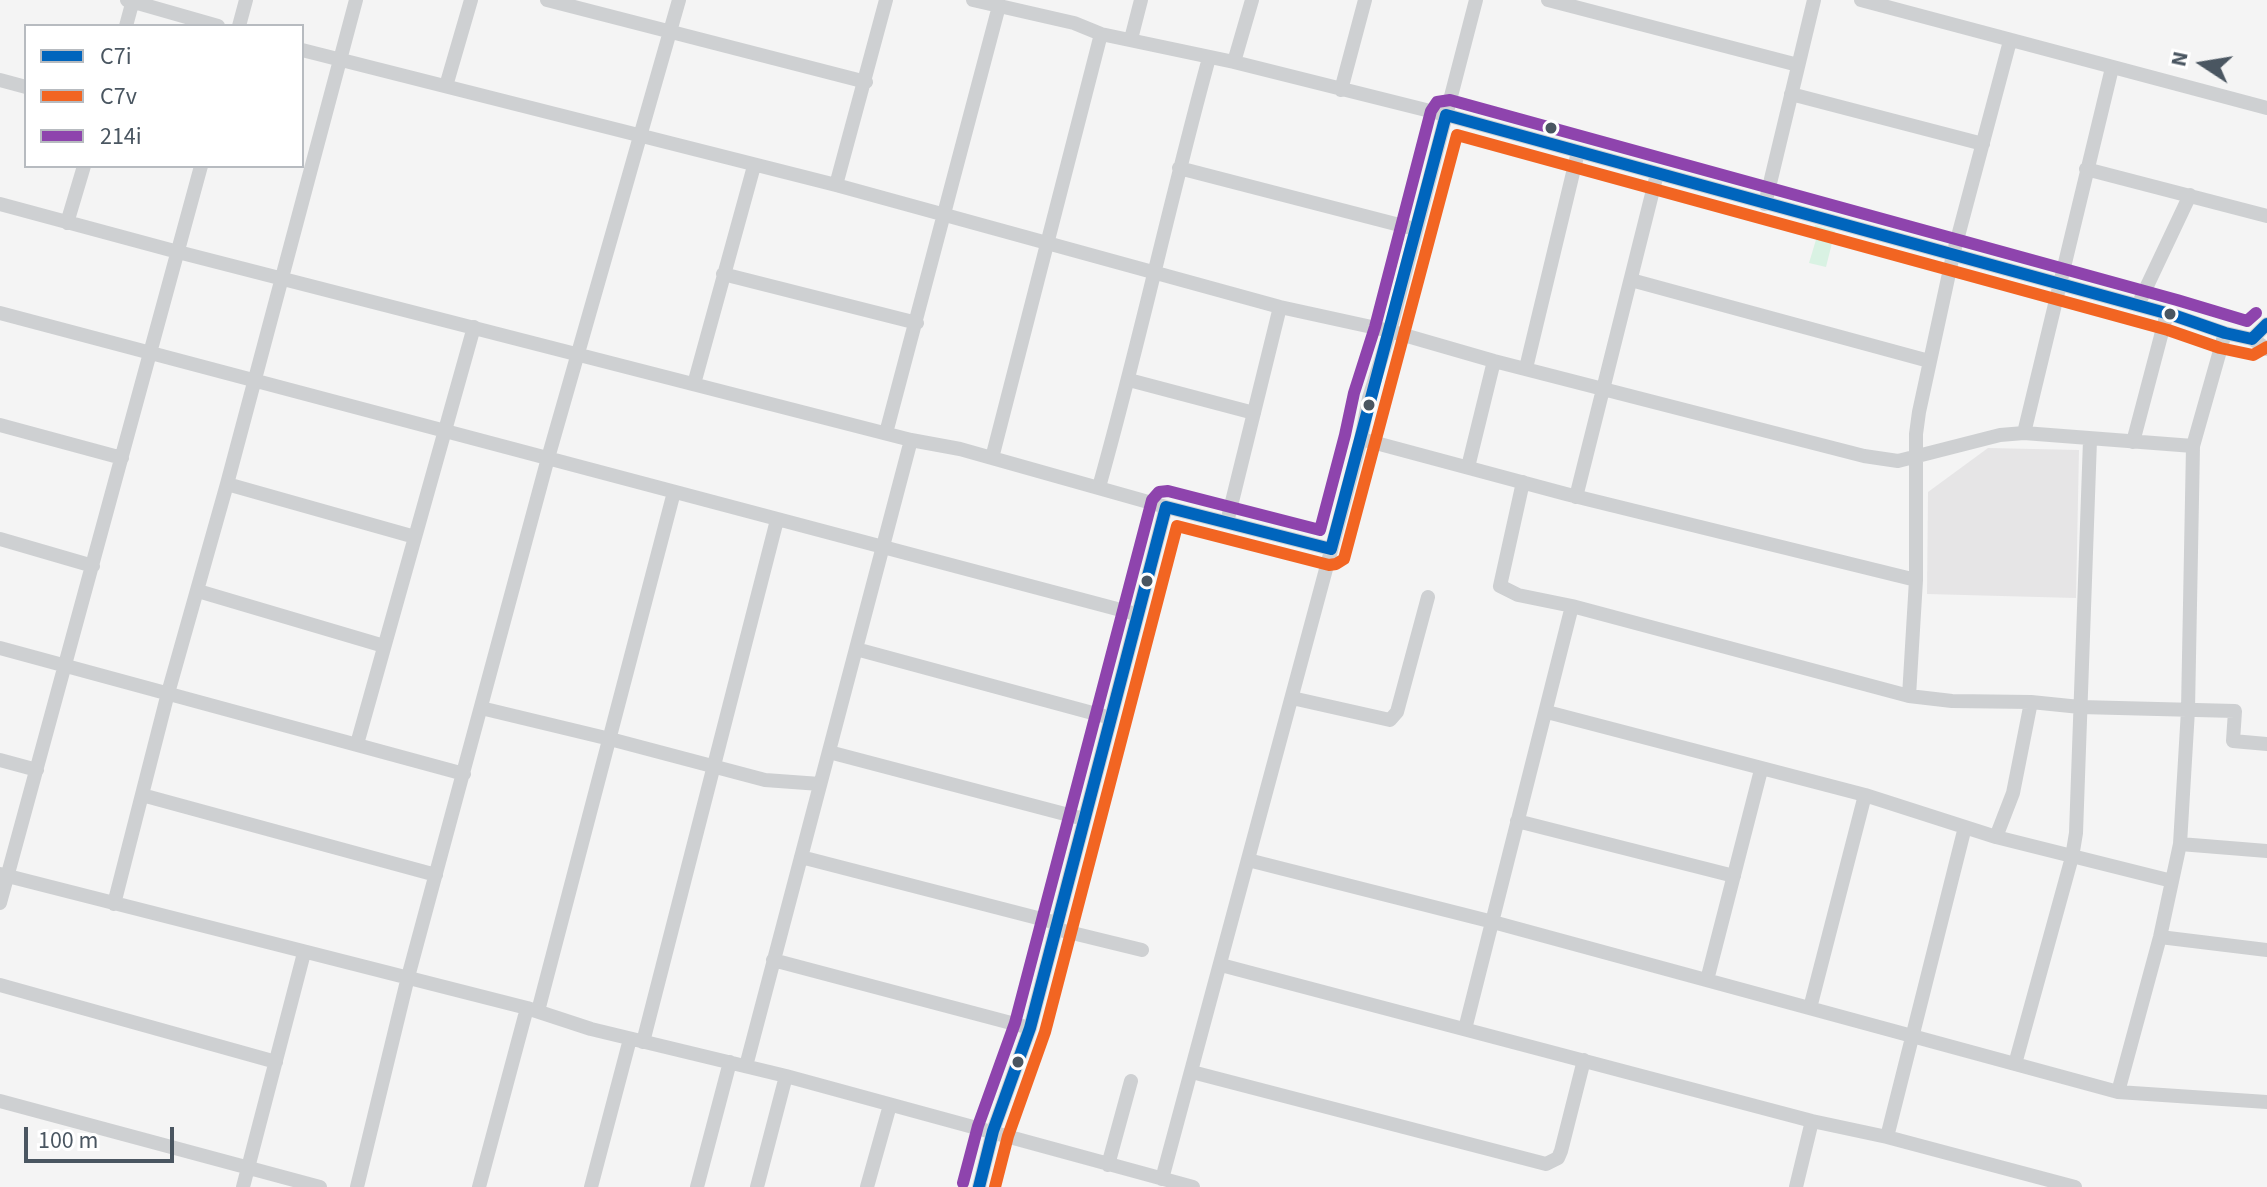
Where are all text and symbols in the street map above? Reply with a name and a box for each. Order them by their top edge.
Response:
legend [24,24,304,168]
north arrow [2163,24,2243,104]
text: C7i [100,39,132,74]
text: N [2162,49,2197,70]
text: C7v [100,79,137,114]
text: 214i [100,119,142,154]
unlabelled marker [1543,120,1559,136]
unlabelled marker [2162,306,2178,322]
unlabelled marker [1361,397,1377,413]
unlabelled marker [1139,573,1155,589]
unlabelled marker [1010,1054,1026,1070]
scale bar [28,1111,178,1161]
text: 100 m [38,1123,98,1158]

